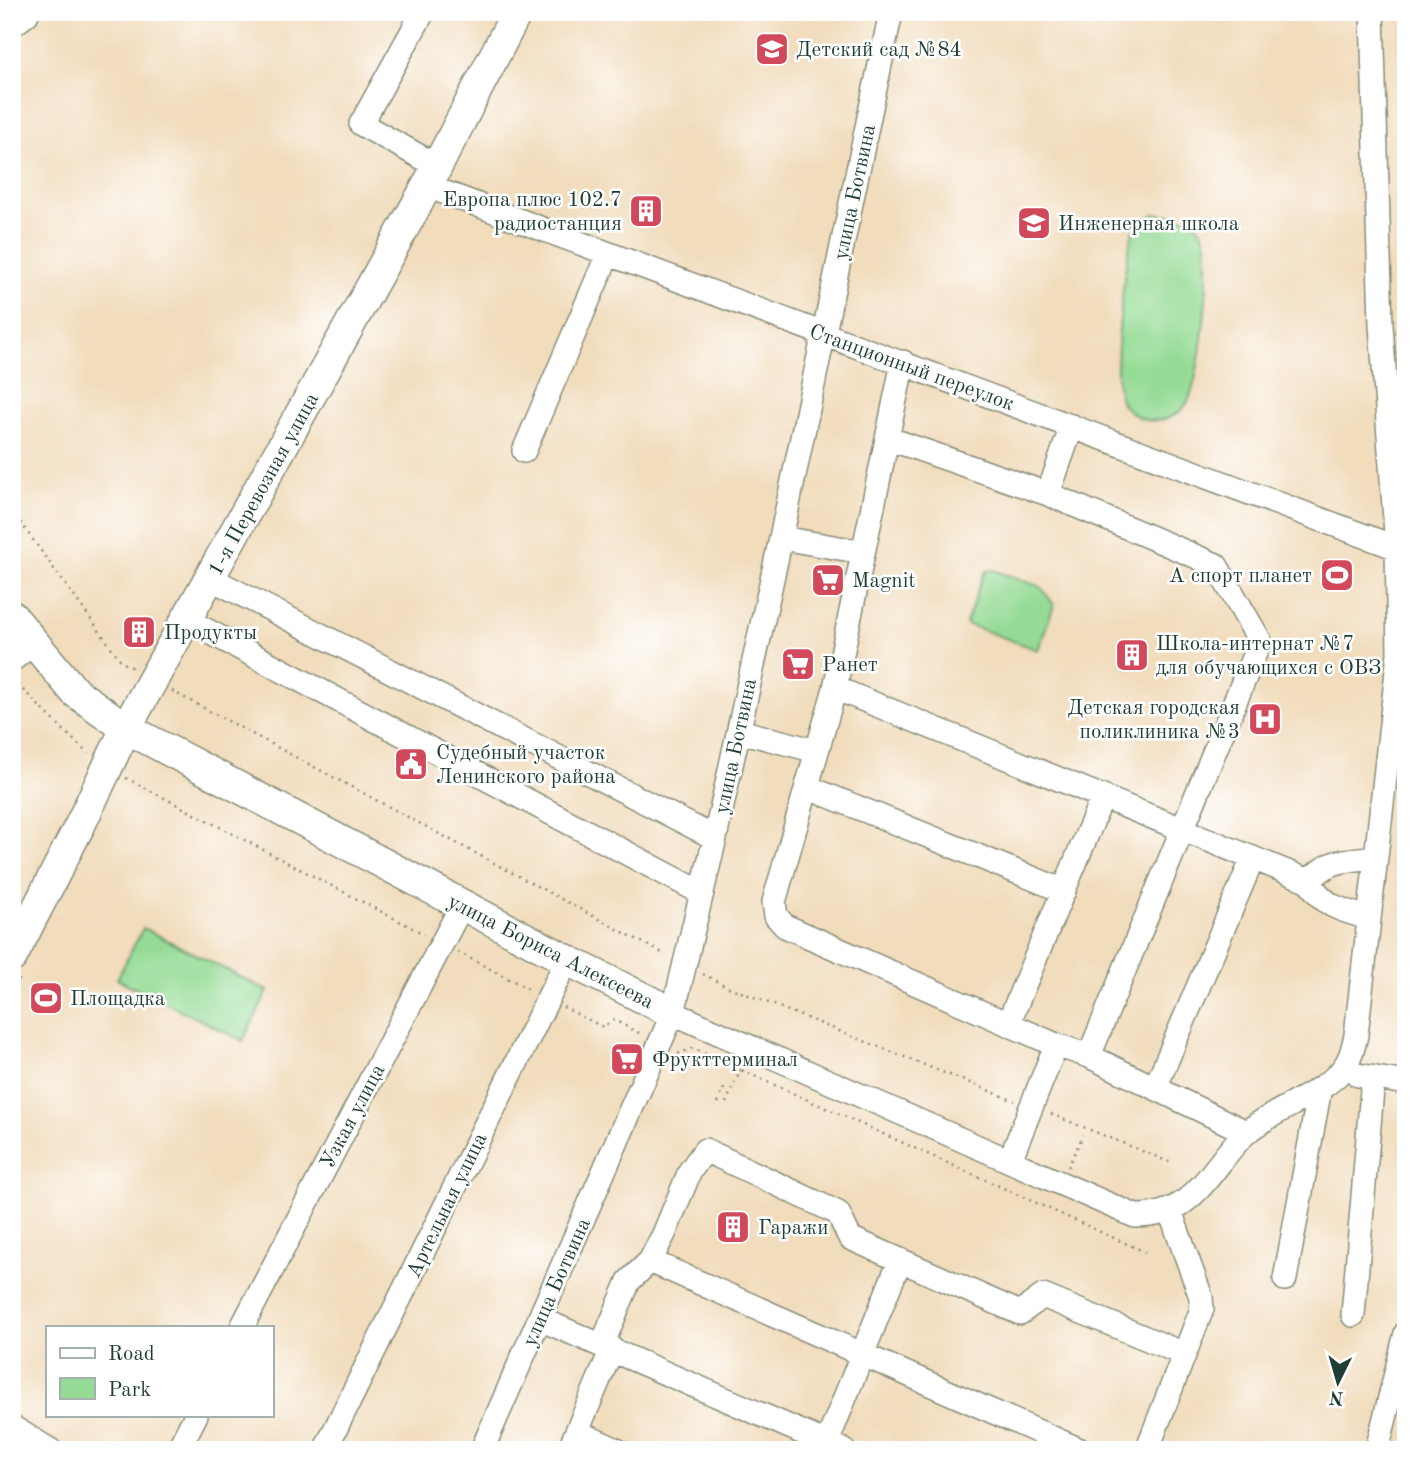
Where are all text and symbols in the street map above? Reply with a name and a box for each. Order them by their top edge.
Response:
school or university icon: Детский сад №84 [753,30,791,68]
place label: Детский сад №84 [796,40,962,61]
street label: улица Ботвина [831,123,880,262]
place label: Европа плюс 102.7 радиостанция [443,190,622,235]
building icon: Европа плюс 102.7 радиостанция [627,192,665,230]
school or university icon: Инженерная школа [1015,204,1053,242]
place label: Инженерная школа [1058,214,1239,235]
street label: Станционный переулок [806,322,1017,415]
street label: 1-я Перевозная улица [205,390,323,580]
sports icon: А спорт планет [1318,556,1356,594]
supermarket icon: Magnit [809,561,847,599]
place label: А спорт планет [1169,566,1312,587]
place label: Magnit [852,571,916,592]
building icon: Продукты [120,613,158,651]
place label: Продукты [164,623,257,644]
place label: Школа-интернат №7 для обучающихся с ОВЗ [1156,634,1381,679]
building icon: Школа-интернат №7 для обучающихся с ОВЗ [1113,636,1151,674]
supermarket icon: Ранет [779,645,817,683]
place label: Ранет [822,655,878,676]
street label: улица Ботвина [712,677,761,816]
place label: Детская городская поликлиника №3 [1068,698,1240,743]
hospital icon: Детская городская поликлиника №3 [1246,700,1284,738]
place label: Судебный участок Ленинского района [436,743,616,788]
public building icon: Судебный участок Ленинского района [392,745,430,783]
street label: улица Бориса Алексеева [444,891,657,1014]
sports icon: Площадка [27,979,65,1017]
place label: Площадка [70,989,165,1010]
supermarket icon: Фрукттерминал [608,1040,646,1078]
place label: Фрукттерминал [652,1050,798,1071]
street label: Узкая улица [317,1061,390,1172]
street label: Артельная улица [403,1130,491,1281]
building icon: Гаражи [714,1208,752,1246]
street label: улица Ботвина [520,1215,595,1350]
place label: Гаражи [758,1218,828,1239]
legend [46,1326,273,1416]
text: Road [108,1344,155,1365]
north arrow [1302,1346,1372,1416]
text: Park [108,1380,151,1401]
text: N [1328,1386,1345,1407]

